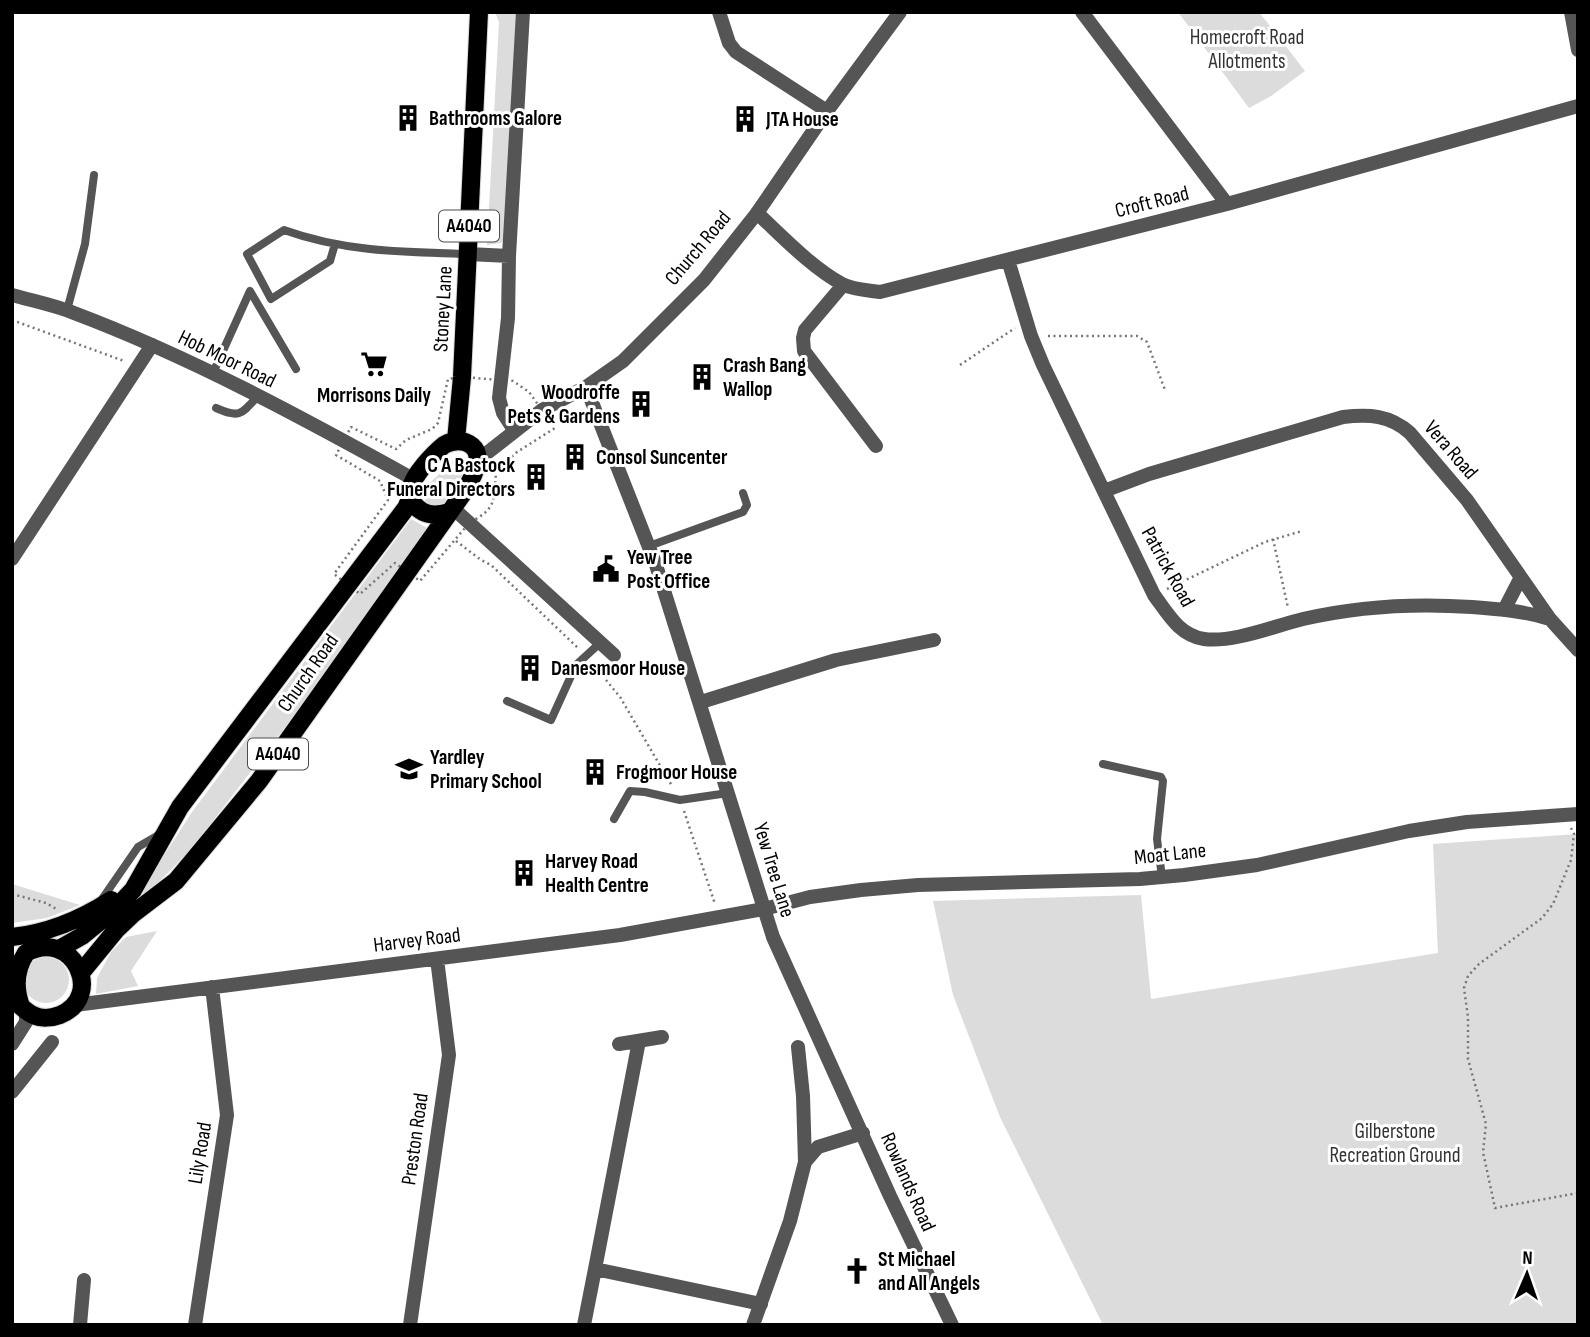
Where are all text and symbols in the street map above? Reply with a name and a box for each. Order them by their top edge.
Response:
park label: Homecroft Road Allotments [1190,25,1304,74]
building icon: Bathrooms Galore [393,103,423,133]
building icon: JTA House [730,104,760,134]
place label: Bathrooms Galore [429,106,562,131]
place label: JTA House [765,107,839,132]
street label: Croft Road [1112,181,1192,223]
street label: Church Road [660,206,736,290]
road number: A4040 [439,210,499,242]
street label: Stoney Lane [428,265,458,353]
street label: Hob Moor Road [174,325,280,393]
supermarket icon: Morrisons Daily [359,349,389,379]
place label: Crash Bang Wallop [723,353,806,402]
building icon: Crash Bang Wallop [687,362,717,392]
place label: Woodroffe Pets & Gardens [508,380,620,429]
place label: Morrisons Daily [317,383,431,408]
building icon: Woodroffe Pets & Gardens [626,389,656,419]
street label: Vera Road [1419,416,1483,484]
building icon: Consol Suncenter [560,442,590,472]
place label: Consol Suncenter [596,445,728,470]
place label: C A Bastock Funeral Directors [387,453,515,502]
building icon: C A Bastock Funeral Directors [521,462,551,492]
street label: Patrick Road [1136,523,1200,611]
place label: Yew Tree Post Office [627,545,710,594]
public building icon: Yew Tree Post Office [591,554,621,584]
street label: Church Road [272,629,344,717]
building icon: Danesmoor House [515,653,545,683]
place label: Danesmoor House [551,656,685,681]
road number: A4040 [248,738,308,769]
place label: Yardley Primary School [430,745,542,794]
school or university icon: Yardley Primary School [394,754,424,784]
building icon: Frogmoor House [580,757,610,787]
place label: Frogmoor House [616,760,737,785]
street label: Yew Tree Lane [748,820,800,920]
street label: Moat Lane [1133,838,1207,870]
place label: Harvey Road Health Centre [545,849,649,898]
building icon: Harvey Road Health Centre [509,858,539,888]
street label: Harvey Road [372,922,462,958]
street label: Preston Road [396,1091,434,1187]
park label: Gilberstone Recreation Ground [1329,1119,1461,1168]
street label: Lily Road [183,1120,217,1186]
street label: Rowlands Road [875,1129,941,1235]
north arrow [1492,1239,1562,1309]
place label: St Michael and All Angels [878,1247,980,1296]
text: N [1522,1247,1533,1270]
church icon: St Michael and All Angels [842,1256,872,1286]

